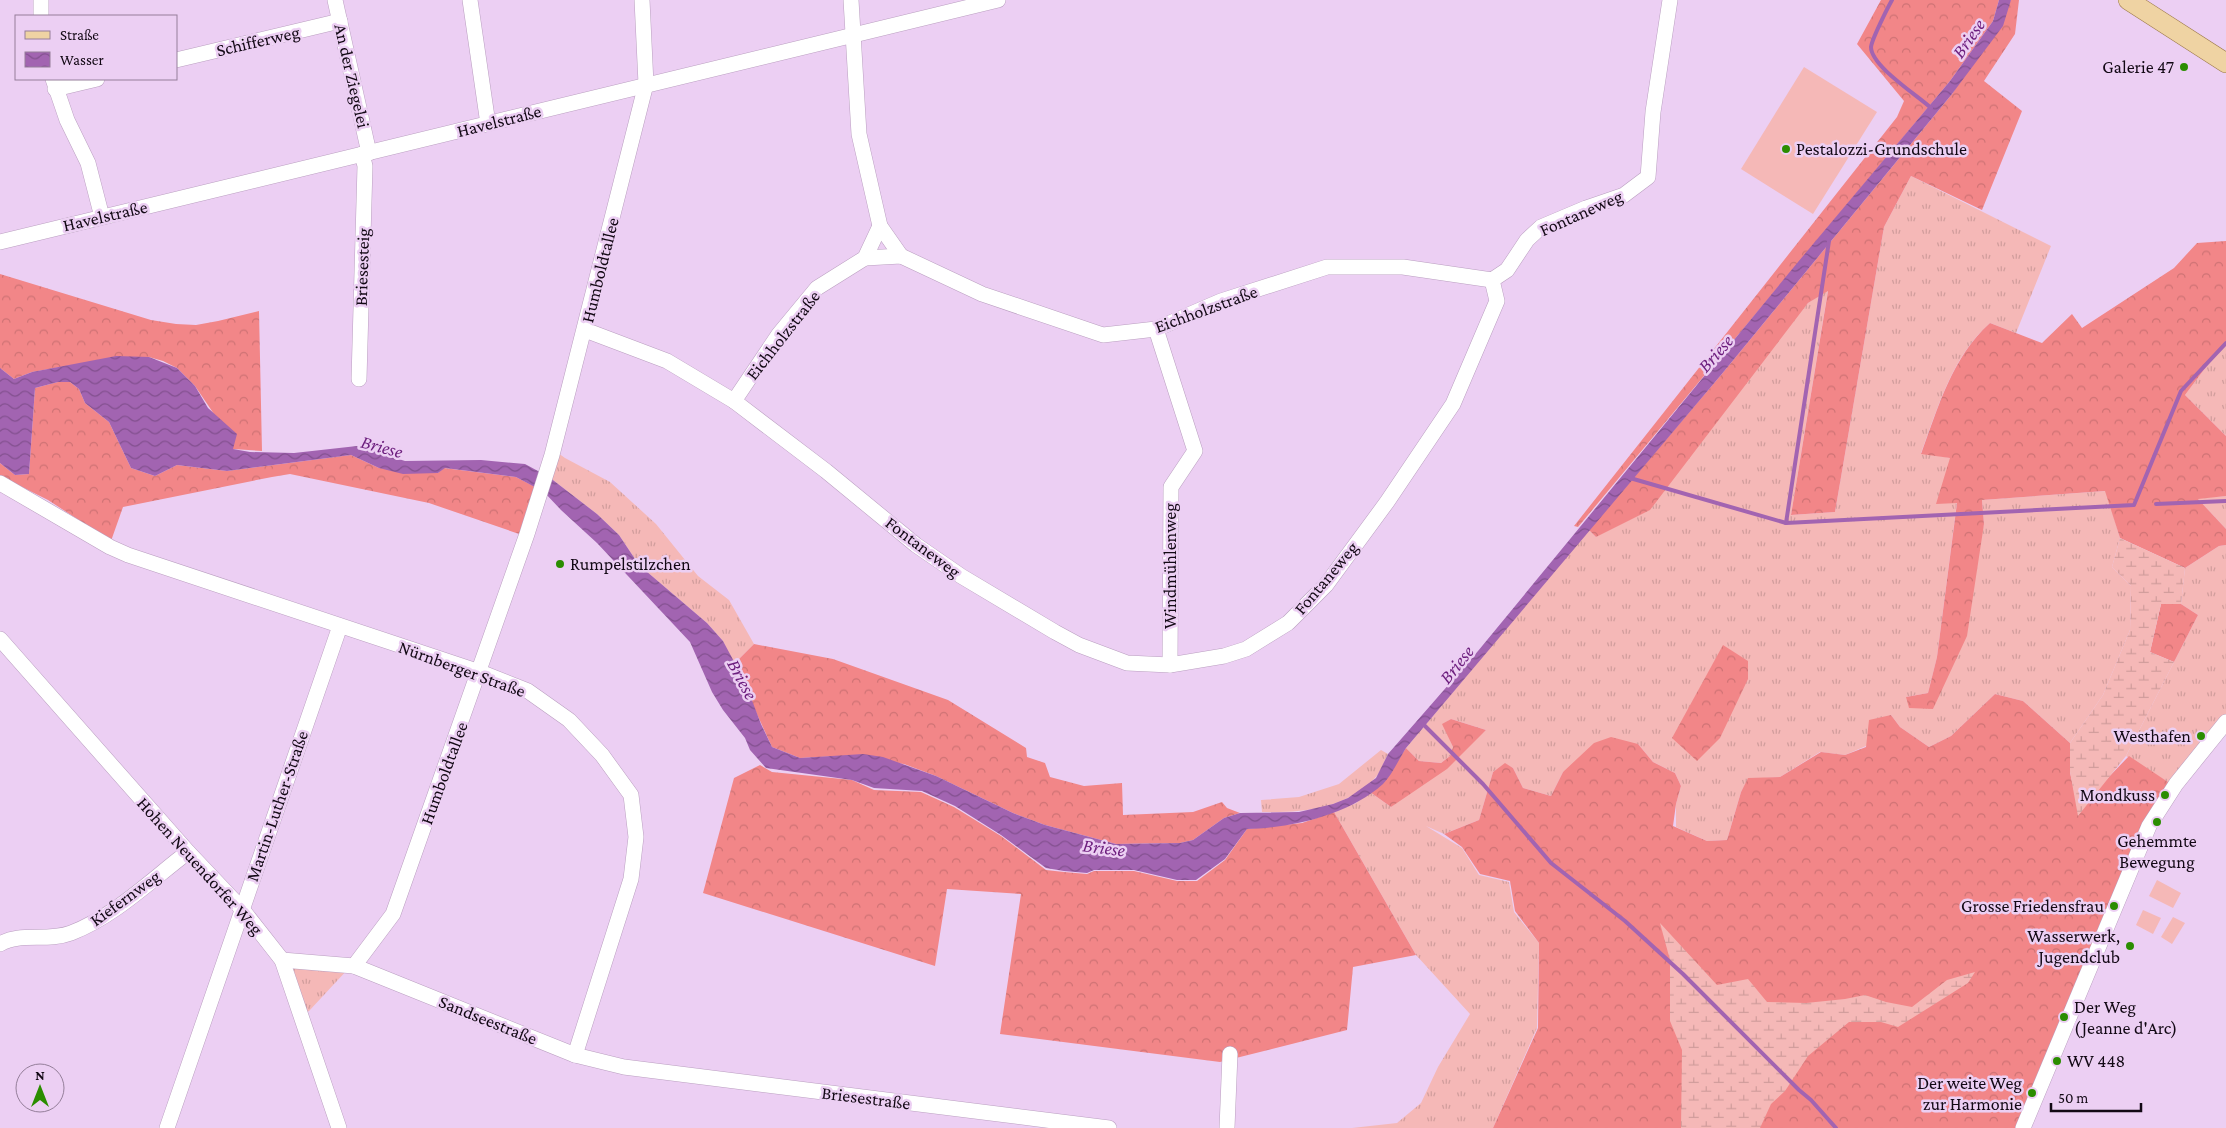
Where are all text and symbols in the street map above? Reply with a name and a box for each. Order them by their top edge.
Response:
legend [15,15,178,80]
water label: Briese [1948,15,1989,62]
street label: Schifferweg [214,22,302,60]
street label: An der Ziegelei [330,22,374,130]
text: Straße [60,27,99,43]
text: Wasser [60,52,104,68]
place label: Galerie 47 [2102,57,2174,77]
marker: Galerie 47 [2178,61,2190,73]
street label: Havelstraße [455,101,543,141]
place label: Pestalozzi-Grundschule [1796,139,1967,159]
marker: Pestalozzi-Grundschule [1780,143,1792,155]
street label: Fontaneweg [1537,186,1626,240]
street label: Havelstraße [61,197,149,235]
street label: Humboldtallee [577,215,623,325]
street label: Briesesteig [351,227,373,306]
street label: Eichholzstraße [1152,281,1260,337]
street label: Eichholzstraße [742,286,824,384]
water label: Briese [1694,330,1737,376]
water label: Briese [359,431,405,462]
street label: Windmühlenweg [1160,503,1180,629]
street label: Fontaneweg [882,512,965,582]
street label: Fontaneweg [1290,537,1362,618]
place label: Rumpelstilzchen [570,554,691,574]
marker: Rumpelstilzchen [554,558,566,570]
street label: Nürnberger Straße [396,637,528,701]
water label: Briese [1435,641,1478,687]
water label: Briese [723,656,762,703]
street label: Humboldtallee [416,719,472,827]
place label: Westhafen [2113,726,2191,746]
street label: Martin-Luther-Straße [242,728,312,884]
marker: Westhafen [2195,730,2207,742]
place label: Mondkuss [2080,785,2155,805]
marker: Mondkuss [2159,789,2171,801]
street label: Hohen Neuendorfer Weg [133,793,267,939]
marker: Gehemmte Bewegung [2151,816,2163,828]
place label: Gehemmte Bewegung [2117,831,2197,872]
water label: Briese [1082,834,1126,861]
street label: Kiefernweg [86,866,164,930]
place label: Grosse Friedensfrau [1961,896,2104,916]
marker: Grosse Friedensfrau [2108,900,2120,912]
place label: Wasserwerk, Jugendclub [2027,926,2120,967]
marker: Wasserwerk, Jugendclub [2124,940,2136,952]
street label: Sandseestraße [436,991,540,1049]
place label: Der Weg (Jeanne d'Arc) [2074,997,2177,1039]
marker: Der Weg (Jeanne d'Arc) [2058,1011,2070,1023]
place label: WV 448 [2067,1051,2125,1071]
marker: WV 448 [2051,1055,2063,1067]
north arrow [15,1063,65,1113]
text: N [35,1067,45,1083]
place label: Der weite Weg zur Harmonie [1917,1073,2022,1114]
scale bar [2051,1080,2141,1112]
street label: Briesestraße [821,1083,912,1113]
marker: Der weite Weg zur Harmonie [2026,1087,2038,1099]
text: 50 m [2058,1090,2088,1106]

